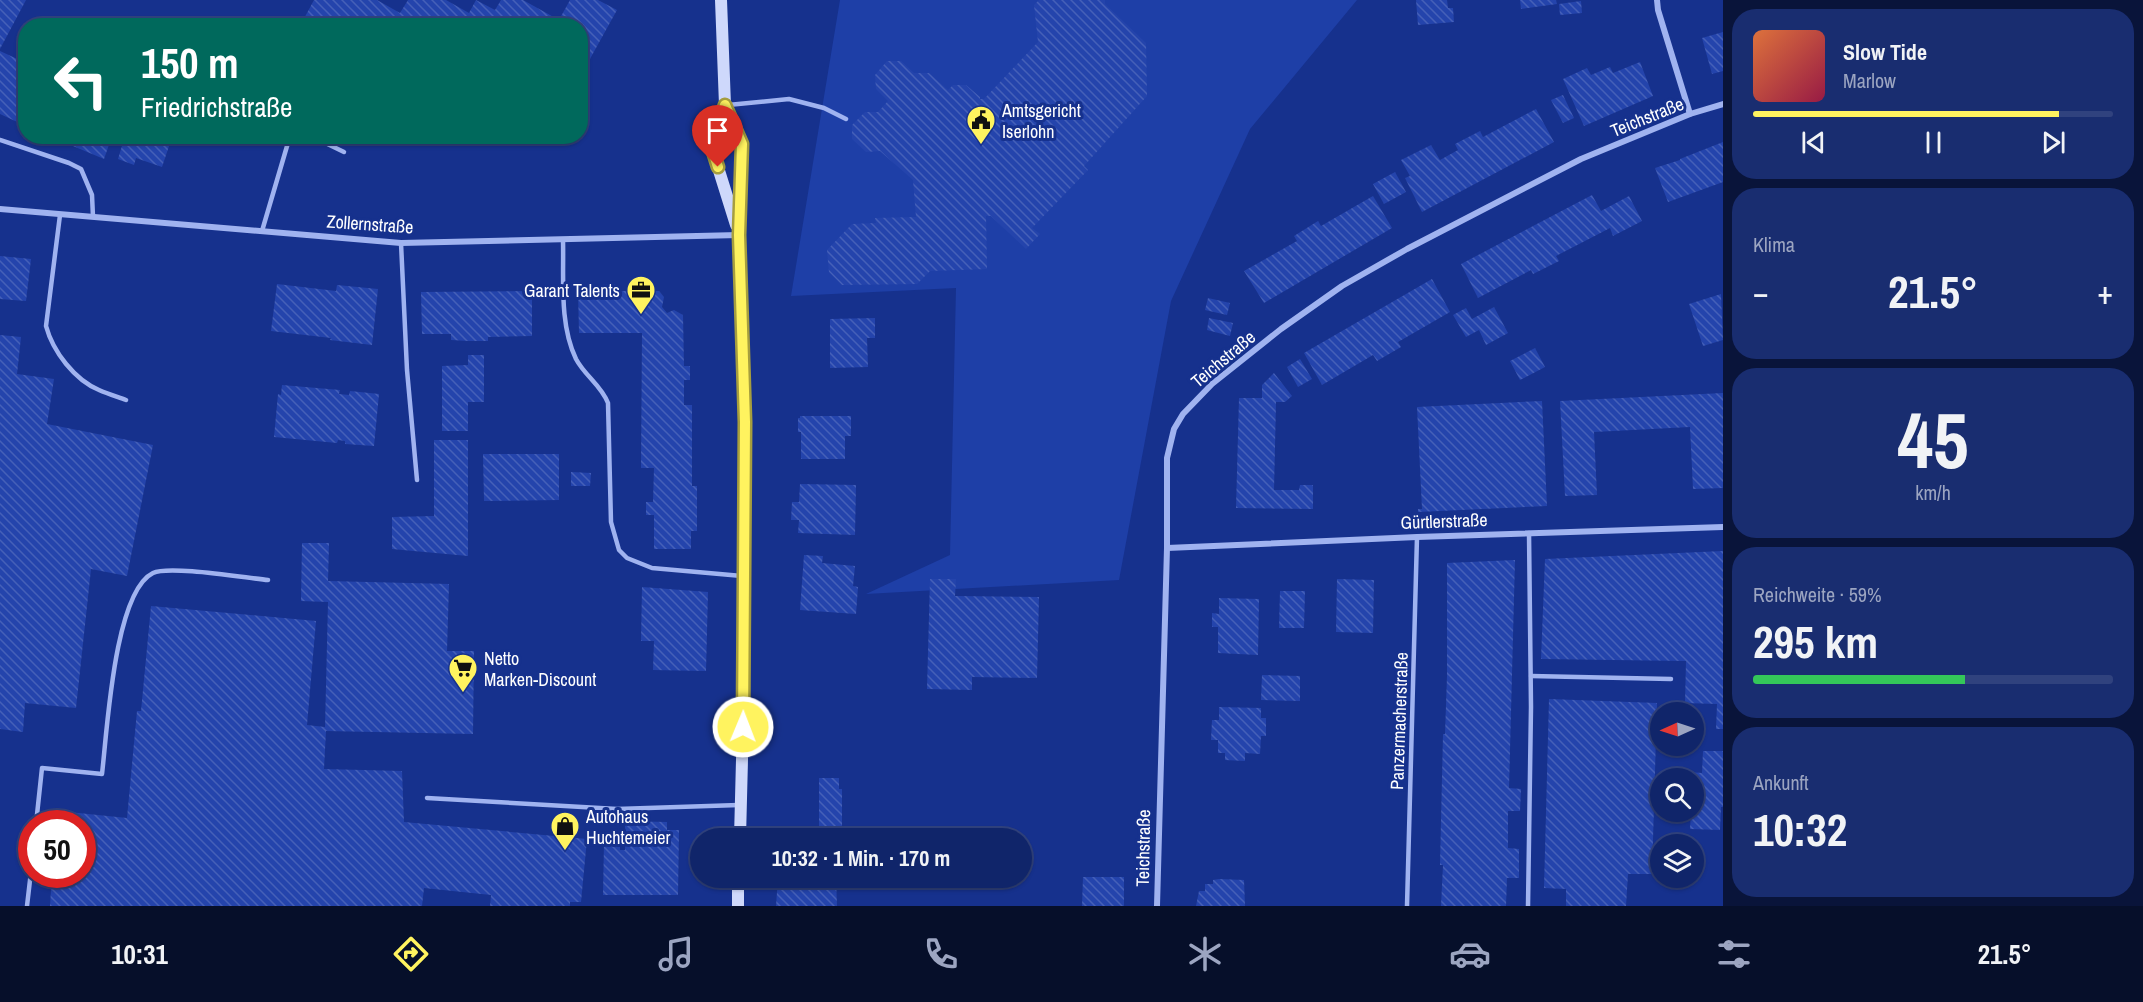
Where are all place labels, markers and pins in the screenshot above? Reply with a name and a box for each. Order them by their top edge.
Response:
place label: Amtsgericht Iserlohn [1001,98,1081,144]
public building icon: Amtsgericht Iserlohn [965,104,997,146]
pin [692,105,743,167]
office icon: Garant Talents [625,274,657,316]
place label: Garant Talents [524,278,620,303]
place label: Netto Marken-Discount [484,646,596,692]
supermarket icon: Netto Marken-Discount [447,652,479,694]
place label: Autohaus Huchtemeier [585,804,671,850]
shop icon: Autohaus Huchtemeier [549,810,581,852]

